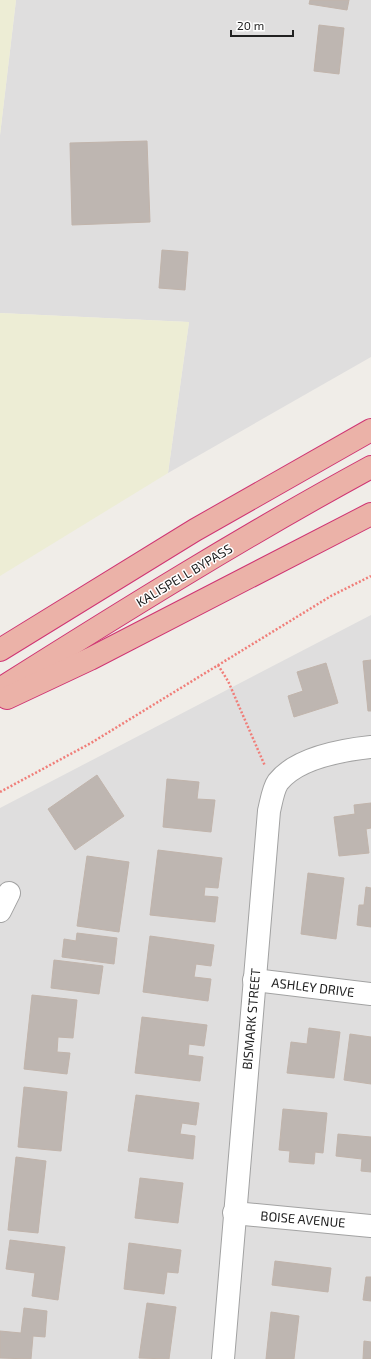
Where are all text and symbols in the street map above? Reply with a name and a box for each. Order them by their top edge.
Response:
scale bar [231,12,293,38]
text: 20 m [237,18,264,32]
street label: KALISPELL BYPASS [133,540,235,610]
street label: BISMARK STREET [239,967,263,1070]
street label: ASHLEY DRIVE [271,974,355,1000]
street label: BOISE AVENUE [260,1207,346,1231]

